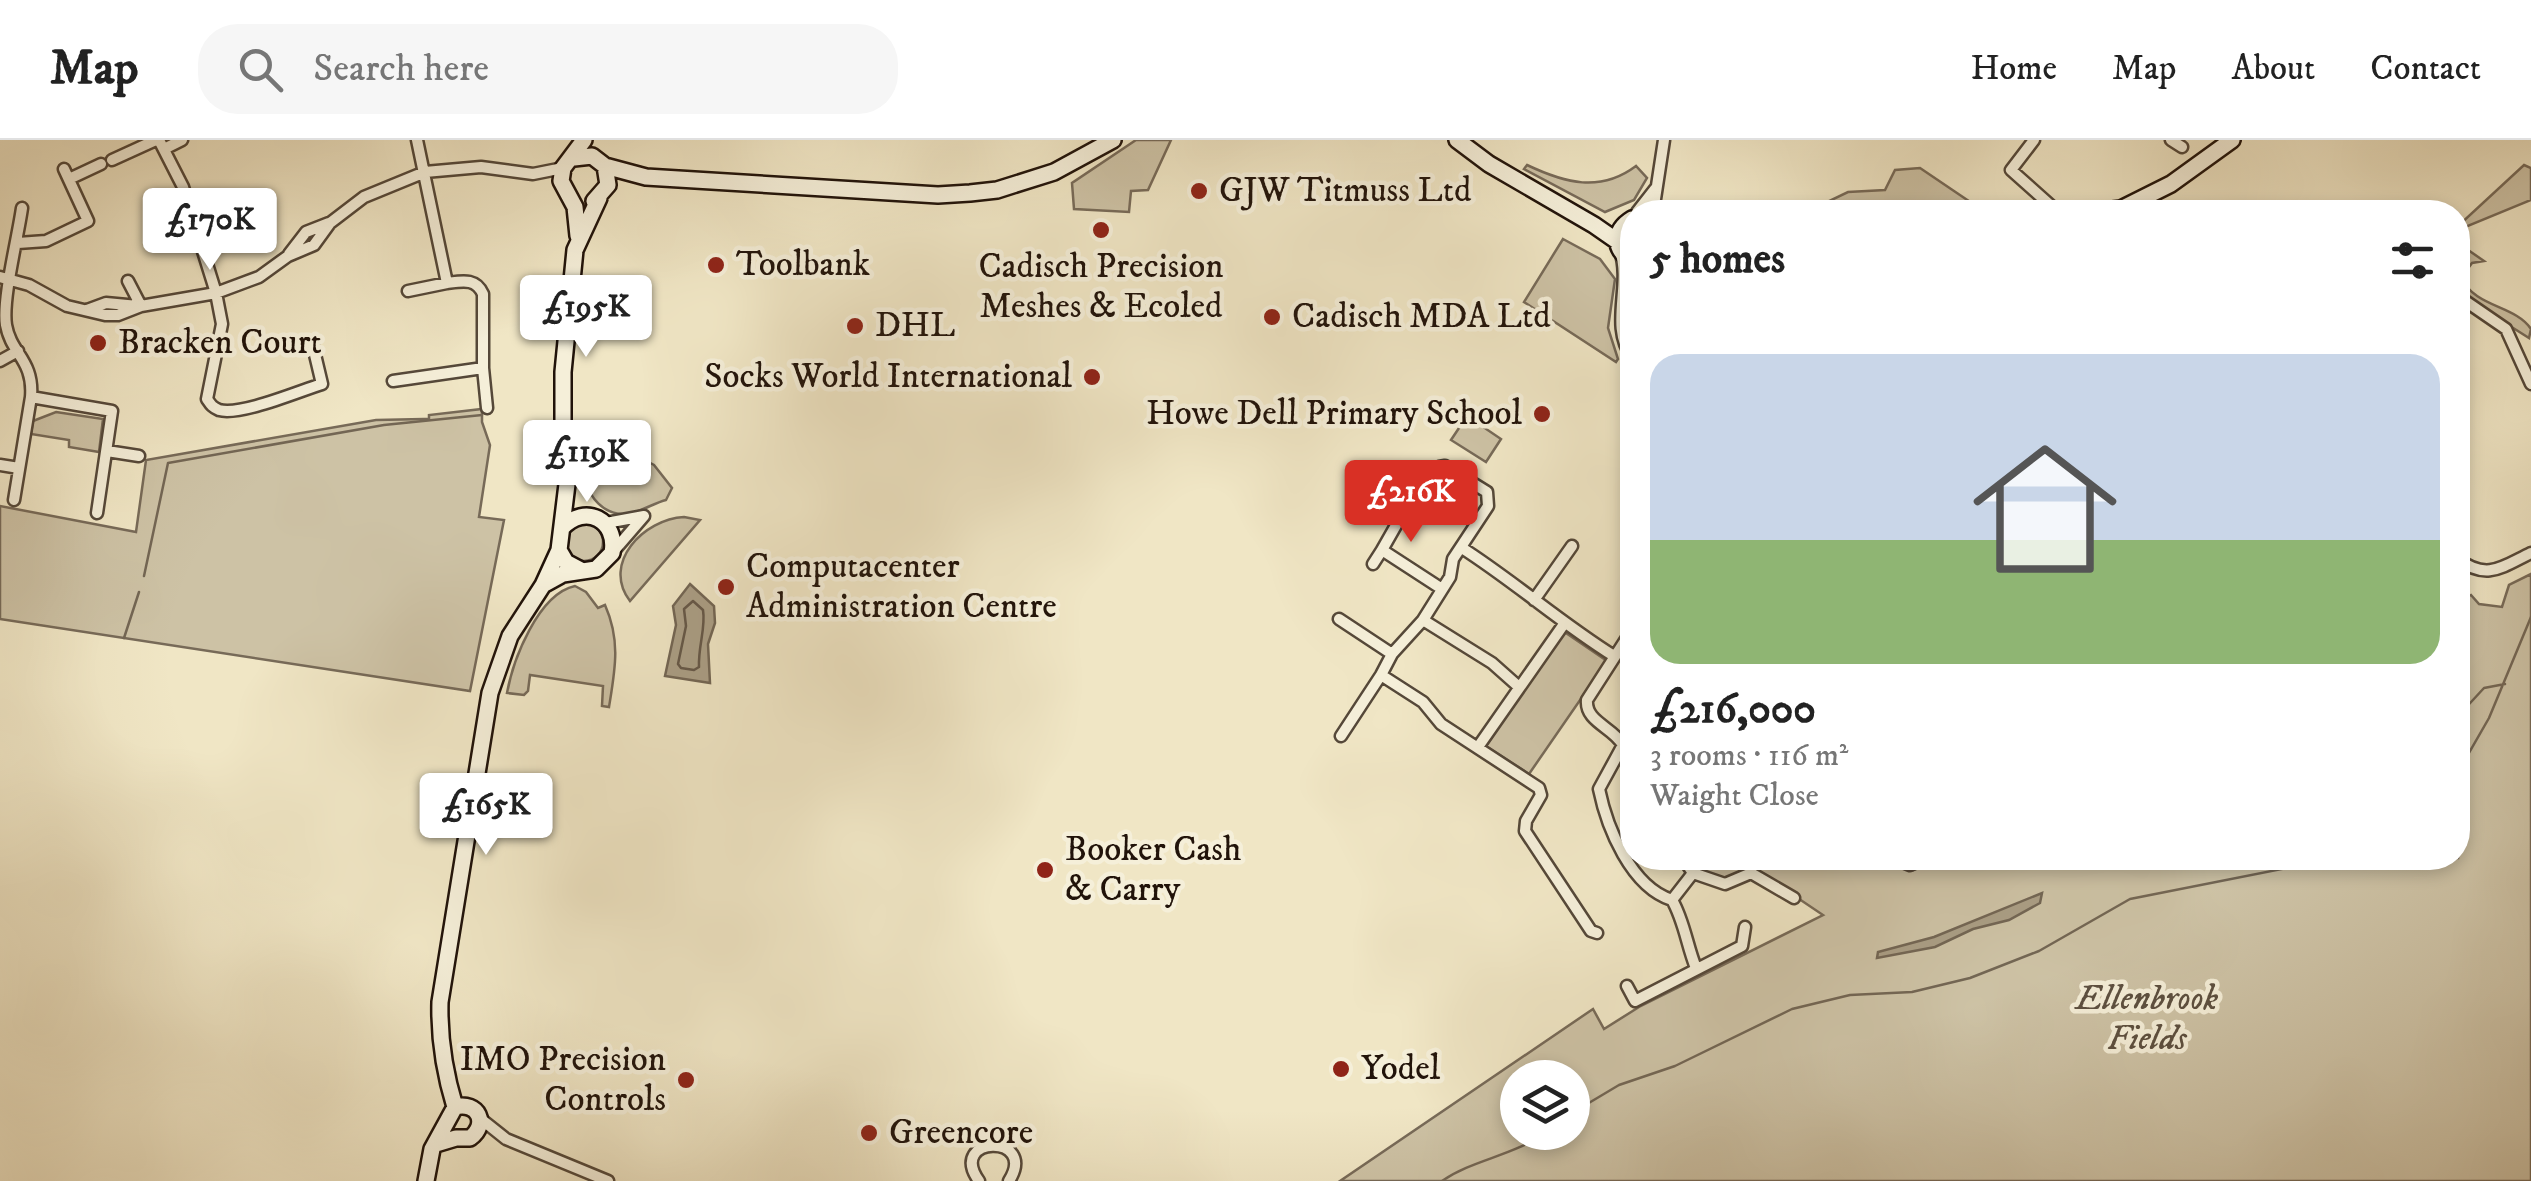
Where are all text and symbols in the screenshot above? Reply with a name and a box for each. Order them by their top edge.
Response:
search box [198,24,898,114]
text: Map [50,39,138,99]
icon: search [233,42,288,97]
text: Search here [313,45,489,93]
text: Home [1970,47,2057,91]
text: Map [2112,47,2176,91]
text: About [2231,47,2315,91]
text: Contact [2370,47,2481,91]
place label: GJW Titmuss Ltd [1219,169,1472,213]
marker: GJW Titmuss Ltd [1188,180,1210,202]
pin: £170K [140,188,280,273]
text: £170K [165,200,255,240]
marker: Cadisch Precision Meshes & Ecoled [1090,219,1112,241]
icon: filters [2385,233,2440,288]
text: 5 homes [1650,234,1785,286]
place label: Toolbank [736,243,870,287]
place label: Cadisch Precision Meshes & Ecoled [978,245,1224,329]
marker: Toolbank [705,254,727,276]
pin: £195K [516,275,656,360]
text: £195K [542,287,630,327]
place label: Cadisch MDA Ltd [1292,295,1551,339]
place label: DHL [875,304,955,348]
marker: Cadisch MDA Ltd [1261,306,1283,328]
marker: DHL [844,315,866,337]
place label: Bracken Court [118,321,322,365]
marker: Bracken Court [87,332,109,354]
place label: Socks World International [704,355,1072,399]
marker: Socks World International [1081,366,1103,388]
place label: Howe Dell Primary School [1146,392,1522,436]
marker: Howe Dell Primary School [1531,403,1553,425]
icon: home [1955,419,2135,599]
pin: £119K [517,420,657,505]
text: £119K [545,432,629,472]
pin: £216K [1341,460,1481,545]
text: £216K [1367,472,1455,512]
place label: Computacenter Administration Centre [746,545,1057,629]
marker: Computacenter Administration Centre [715,576,737,598]
text: £216,000 [1650,684,1816,736]
text: 3 rooms · 116 m² [1650,736,1848,776]
pin: £165K [416,773,556,858]
text: Waight Close [1650,776,1819,816]
text: £165K [442,785,530,825]
place label: Booker Cash & Carry [1065,828,1241,912]
marker: Booker Cash & Carry [1034,859,1056,881]
park label: Ellenbrook Fields [2074,977,2219,1061]
place label: IMO Precision Controls [460,1038,666,1122]
place label: Yodel [1361,1047,1441,1091]
marker: Yodel [1330,1058,1352,1080]
map controls [1500,1060,1590,1150]
button: layers [1500,1060,1590,1150]
marker: IMO Precision Controls [675,1069,697,1091]
place label: Greencore [889,1111,1033,1155]
marker: Greencore [858,1122,880,1144]

